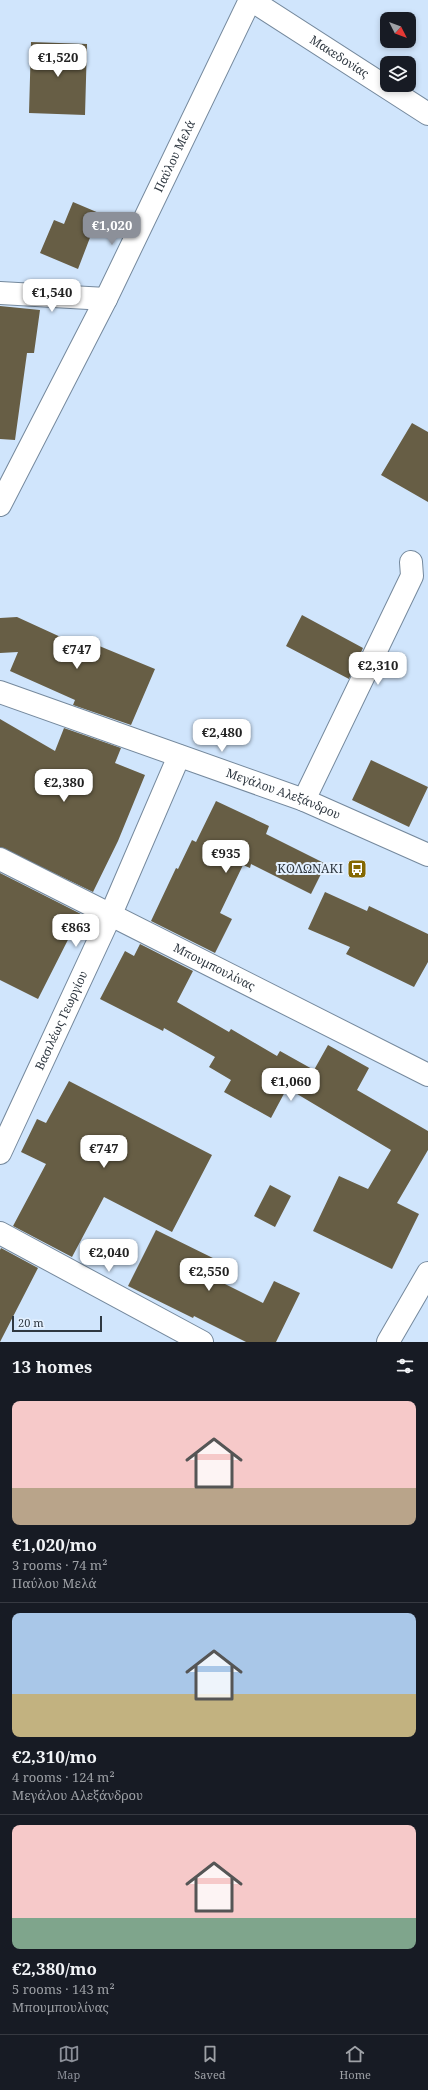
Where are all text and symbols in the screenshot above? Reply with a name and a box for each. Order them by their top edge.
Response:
north arrow [380,12,416,48]
map controls [380,12,416,92]
street label: Μακεδονίας [307,31,373,82]
pin: €1,520 [25,44,91,78]
text: €1,520 [38,48,78,66]
button: layers [380,56,416,92]
street label: Παύλου Μελά [150,117,199,195]
pin: €1,020 [79,212,145,246]
text: €1,020 [92,216,132,234]
pin: €1,540 [19,279,85,313]
text: €1,540 [32,283,72,301]
pin: €747 [53,636,101,670]
text: €747 [62,640,92,658]
pin: €2,310 [345,652,411,686]
text: €2,310 [358,656,398,674]
pin: €2,480 [189,719,255,753]
text: €2,480 [202,723,242,741]
street label: Μεγάλου Αλεξάνδρου [224,764,343,823]
pin: €2,380 [31,769,97,803]
text: €2,380 [44,773,84,791]
pin: €935 [202,840,250,874]
text: €935 [211,844,241,862]
bus stop icon: ΚΟΛΩΝΑΚΙ [346,858,368,880]
place label: ΚΟΛΩΝΑΚΙ [277,860,343,877]
pin: €863 [52,914,100,948]
text: €863 [61,918,91,936]
street label: Μπουμπουλίνας [171,939,258,995]
street label: Βασιλέως Γεωργίου [31,968,91,1073]
pin: €1,060 [258,1068,324,1102]
text: €1,060 [271,1072,311,1090]
pin: €747 [80,1135,128,1169]
text: €747 [89,1139,119,1157]
pin: €2,040 [76,1239,142,1273]
text: €2,040 [89,1243,129,1261]
pin: €2,550 [176,1258,242,1292]
text: €2,550 [189,1262,229,1280]
scale bar [12,1314,102,1333]
text: 20 m [18,1315,44,1330]
text: 13 homes [12,1355,92,1378]
icon: filters [394,1355,416,1377]
icon: home [178,1427,250,1499]
text: €1,020/mo [12,1533,97,1556]
text: 3 rooms · 74 m² [12,1556,107,1574]
text: Παύλου Μελά [12,1574,97,1592]
icon: home [178,1639,250,1711]
text: €2,310/mo [12,1745,97,1768]
text: 4 rooms · 124 m² [12,1768,115,1786]
text: Μεγάλου Αλεξάνδρου [12,1786,143,1804]
icon: home [178,1851,250,1923]
text: €2,380/mo [12,1957,97,1980]
text: 5 rooms · 143 m² [12,1980,115,1998]
text: Μπουμπουλίνας [12,1998,109,2016]
tab: Map [57,2043,80,2082]
tab: Saved [194,2043,226,2082]
tab: Home [340,2043,371,2082]

